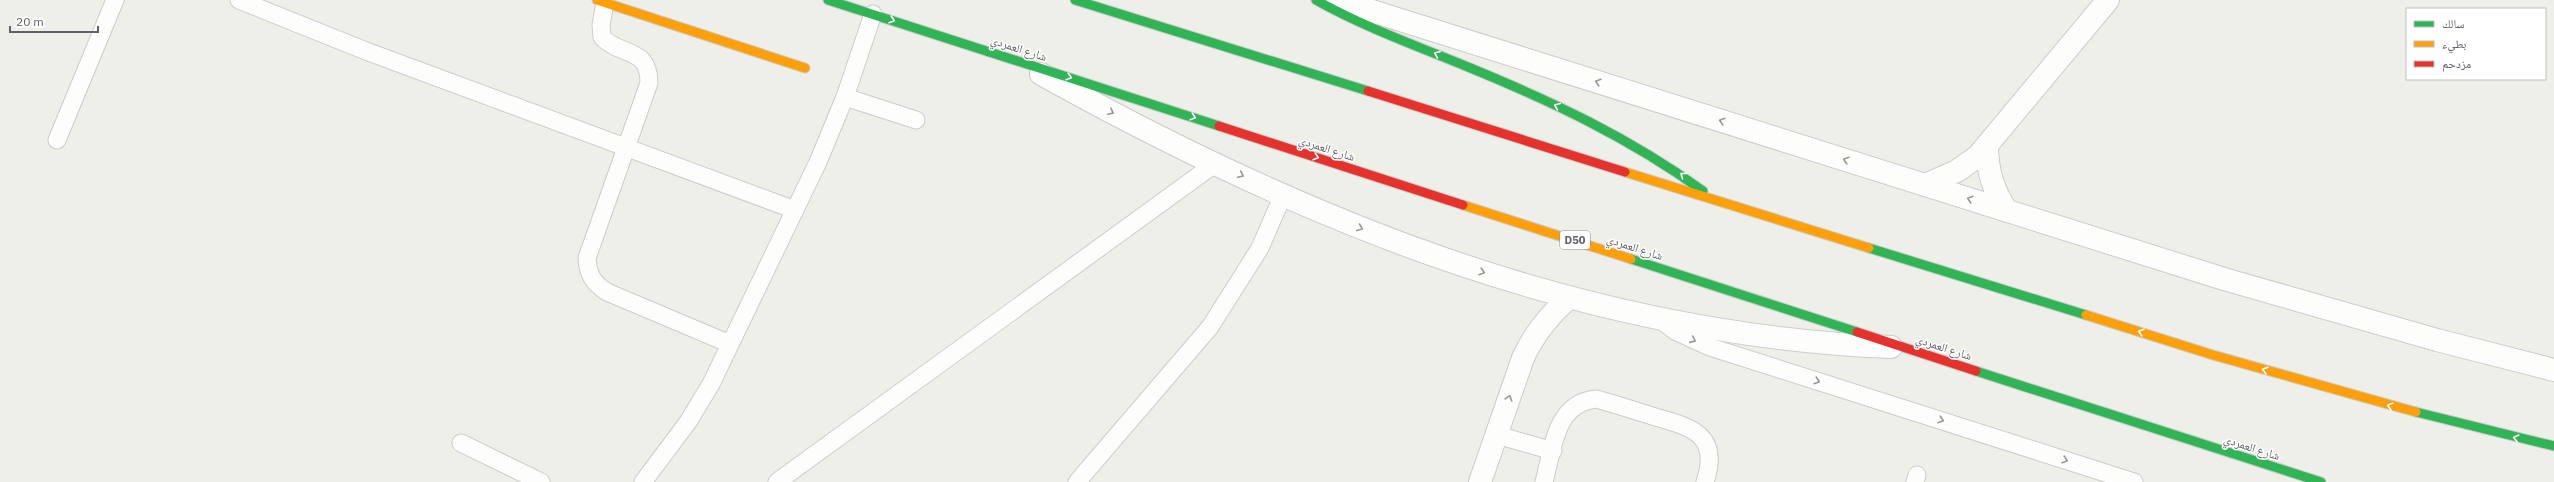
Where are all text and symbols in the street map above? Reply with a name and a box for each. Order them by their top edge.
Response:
scale bar [10,8,98,34]
legend [2406,8,2546,80]
text: 20 m [16,14,44,29]
one-way arrow [888,16,895,24]
text: سالك [2442,16,2464,31]
street label: شارع العمردي [988,32,1049,67]
text: بطيء [2442,36,2466,54]
one-way arrow [1434,51,1441,59]
text: مزدحم [2442,56,2471,72]
one-way arrow [1065,72,1072,81]
one-way arrow [1595,78,1602,87]
one-way arrow [1554,102,1561,110]
one-way arrow [1107,107,1115,115]
one-way arrow [1189,112,1196,121]
one-way arrow [1719,117,1726,126]
street label: شارع العمردي [1296,132,1357,167]
one-way arrow [1313,152,1320,161]
one-way arrow [1843,156,1850,165]
one-way arrow [1236,170,1244,178]
one-way arrow [1680,173,1687,180]
one-way arrow [1967,195,1974,204]
one-way arrow [1355,223,1363,231]
road number: D50 [1560,231,1590,249]
street label: شارع العمردي [1604,231,1665,266]
one-way arrow [1478,267,1485,276]
one-way arrow [2137,328,2144,337]
street label: شارع العمردي [1913,331,1974,366]
one-way arrow [1689,335,1697,343]
one-way arrow [2262,366,2269,375]
one-way arrow [1813,376,1820,385]
one-way arrow [1505,395,1513,402]
one-way arrow [2387,402,2393,410]
one-way arrow [1937,415,1944,424]
street label: شارع العمردي [2221,431,2282,466]
one-way arrow [2513,434,2519,442]
one-way arrow [2061,455,2068,464]

